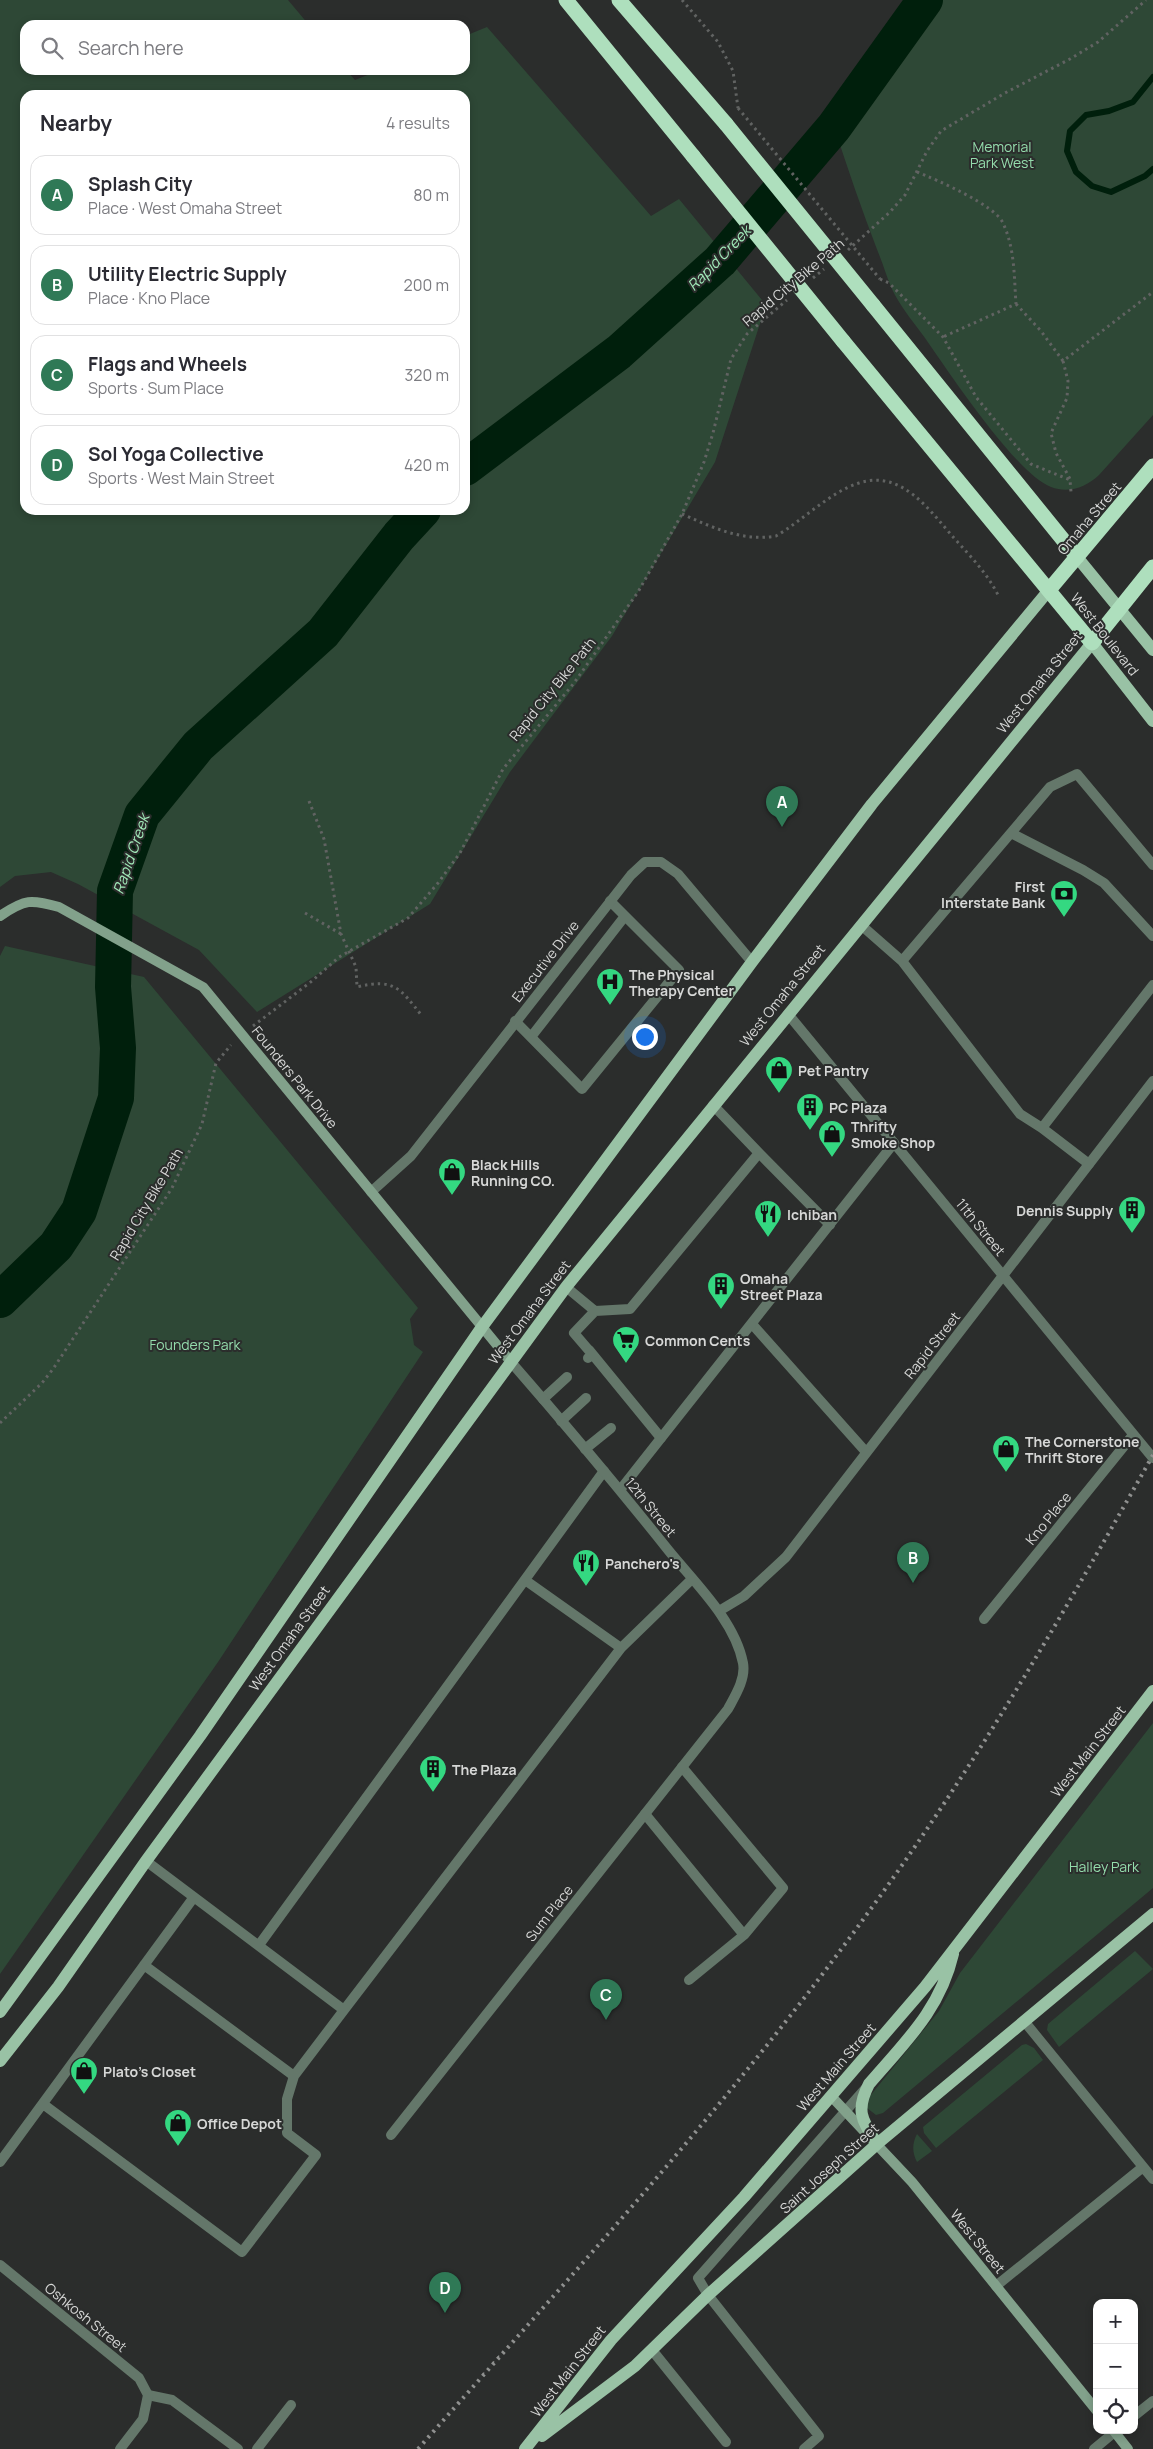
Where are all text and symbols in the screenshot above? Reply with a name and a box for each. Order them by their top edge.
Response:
search box [20,20,470,75]
icon: search [38,34,66,62]
text: Search here [78,35,184,61]
text: Nearby [40,109,112,137]
text: 4 results [386,112,450,134]
park label: Memorial Park West [970,137,1034,172]
text: Splash City [88,171,192,197]
text: A [52,184,62,206]
text: 80 m [413,184,449,206]
text: Place · West Omaha Street [88,197,282,219]
water label: Rapid Creek [683,219,757,295]
street label: Rapid City Bike Path [738,234,848,330]
text: Utility Electric Supply [88,261,287,287]
text: B [52,274,62,296]
text: 200 m [404,274,449,296]
text: Place · Kno Place [88,287,210,309]
text: Flags and Wheels [88,351,247,377]
text: C [51,364,63,386]
text: 320 m [405,364,449,386]
text: Sports · Sum Place [88,377,224,399]
text: Sol Yoga Collective [88,441,264,467]
text: D [51,454,63,476]
text: 420 m [404,454,449,476]
text: Sports · West Main Street [88,467,275,489]
street label: Omaha Street [1053,477,1125,559]
street label: West Boulevard [1067,589,1143,679]
street label: West Omaha Street [992,627,1086,737]
street label: Rapid City Bike Path [504,633,600,745]
pin: A [766,786,798,827]
water label: Rapid Creek [108,809,155,897]
place label: First Interstate Bank [941,877,1045,912]
bank icon: First Interstate Bank [1049,879,1079,918]
street label: Executive Drive [507,916,583,1006]
street label: West Omaha Street [735,940,829,1050]
place label: The Physical Therapy Center [629,965,735,1000]
hospital icon: The Physical Therapy Center [595,967,625,1006]
street label: Founders Park Drive [248,1022,342,1132]
your location [632,1024,658,1050]
shop icon: Pet Pantry [764,1055,794,1094]
place label: Pet Pantry [798,1061,869,1080]
building icon: PC Plaza [795,1092,825,1131]
place label: PC Plaza [829,1098,887,1117]
place label: Thrifty Smoke Shop [851,1117,936,1152]
shop icon: Thrifty Smoke Shop [817,1119,847,1158]
street label: Rapid City Bike Path [105,1144,187,1264]
place label: Black Hills Running CO. [471,1155,555,1190]
shop icon: Black Hills Running CO. [437,1157,467,1196]
street label: 11th Street [952,1194,1010,1260]
building icon: Dennis Supply [1117,1195,1147,1234]
restaurant icon: Ichiban [753,1199,783,1238]
place label: Dennis Supply [1016,1201,1113,1220]
place label: Ichiban [787,1205,837,1224]
street label: West Omaha Street [483,1256,575,1368]
place label: Omaha Street Plaza [740,1269,822,1304]
building icon: Omaha Street Plaza [706,1271,736,1310]
street label: Rapid Street [900,1307,964,1383]
supermarket icon: Common Cents [611,1325,641,1364]
place label: Common Cents [645,1331,751,1350]
park label: Founders Park [150,1335,242,1354]
place label: The Cornerstone Thrift Store [1025,1432,1139,1467]
shop icon: The Cornerstone Thrift Store [991,1434,1021,1473]
street label: 12th Street [621,1473,681,1541]
street label: Kno Place [1021,1488,1075,1548]
pin: B [897,1542,929,1583]
restaurant icon: Panchero's [571,1548,601,1587]
place label: Panchero's [605,1554,680,1573]
street label: West Omaha Street [244,1581,334,1695]
street label: West Main Street [1046,1701,1130,1801]
building icon: The Plaza [418,1754,448,1793]
place label: The Plaza [452,1760,517,1779]
park label: Halley Park [1069,1857,1140,1876]
street label: Sum Place [521,1881,577,1945]
pin: C [590,1979,622,2020]
street label: West Main Street [792,2018,880,2115]
shop icon: Plato's Closet [69,2056,99,2095]
place label: Plato's Closet [103,2062,196,2081]
shop icon: Office Depot [163,2108,193,2147]
place label: Office Depot [197,2114,282,2133]
street label: Saint Joseph Street [775,2118,883,2218]
street label: West Street [946,2205,1010,2277]
pin: D [429,2272,461,2313]
street label: Oshkosh Street [41,2278,131,2356]
map controls [1093,2299,1138,2434]
button: + [1093,2299,1138,2344]
street label: West Main Street [526,2321,610,2421]
button: − [1093,2344,1138,2389]
button: locate [1093,2389,1138,2434]

